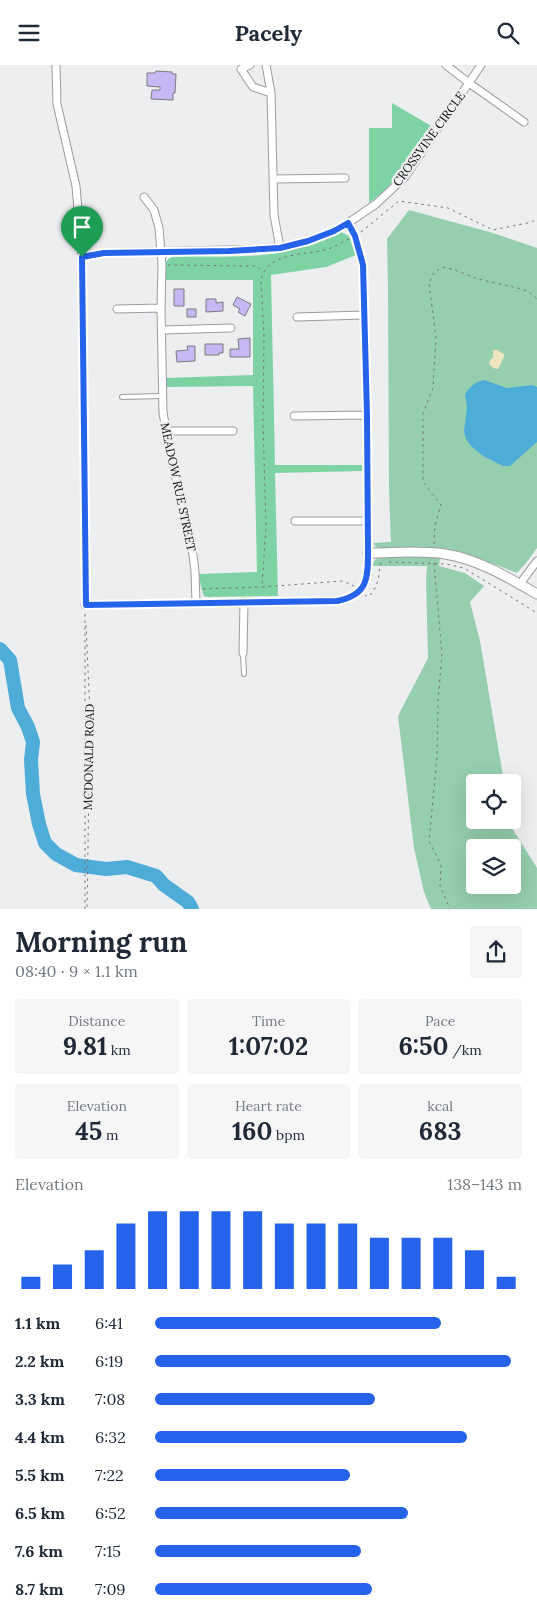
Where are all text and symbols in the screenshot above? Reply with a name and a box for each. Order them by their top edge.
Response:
icon: menu [15,19,43,47]
text: Pacely [235,19,302,47]
icon: search [494,19,522,47]
street label: CROSSVINE CIRCLE [389,88,468,189]
pin [61,206,103,257]
icon: arrive [68,213,96,241]
street label: MEADOW RUE STREET [158,421,200,553]
street label: MCDONALD ROAD [80,703,97,810]
map controls [466,774,521,894]
button: locate [466,774,521,829]
button: layers [466,839,521,894]
text: Morning run [15,924,187,960]
button: share [470,926,522,978]
text: 08:40 · 9 × 1.1 km [15,961,138,981]
text: Distance [68,1012,125,1030]
text: Time [252,1012,285,1030]
text: Pace [425,1012,455,1030]
text: 9.81 [63,1030,107,1062]
text: 1:07:02 [229,1030,308,1062]
text: 6:50 [398,1030,448,1062]
text: km [107,1041,131,1059]
text: /km [448,1041,482,1059]
text: Elevation [67,1097,127,1115]
text: Heart rate [235,1097,302,1115]
text: kcal [427,1097,453,1115]
text: 45 [75,1115,102,1147]
text: 160 [232,1115,272,1147]
text: 683 [419,1115,462,1147]
text: m [102,1126,119,1144]
text: bpm [272,1126,305,1144]
text: Elevation [15,1174,84,1194]
text: 138–143 m [447,1174,522,1194]
text: 1.1 km [15,1313,60,1333]
text: 6:41 [95,1313,123,1333]
text: 2.2 km [15,1351,64,1371]
text: 6:19 [95,1351,123,1371]
text: 3.3 km [15,1389,65,1409]
text: 7:08 [95,1389,125,1409]
text: 4.4 km [15,1427,65,1447]
text: 6:32 [95,1427,126,1447]
text: 5.5 km [15,1465,64,1485]
text: 7:22 [95,1465,124,1485]
text: 6.5 km [15,1503,65,1523]
text: 6:52 [95,1503,126,1523]
text: 7.6 km [15,1541,63,1561]
text: 7:15 [95,1541,121,1561]
text: 8.7 km [15,1579,63,1599]
text: 7:09 [95,1579,126,1599]

